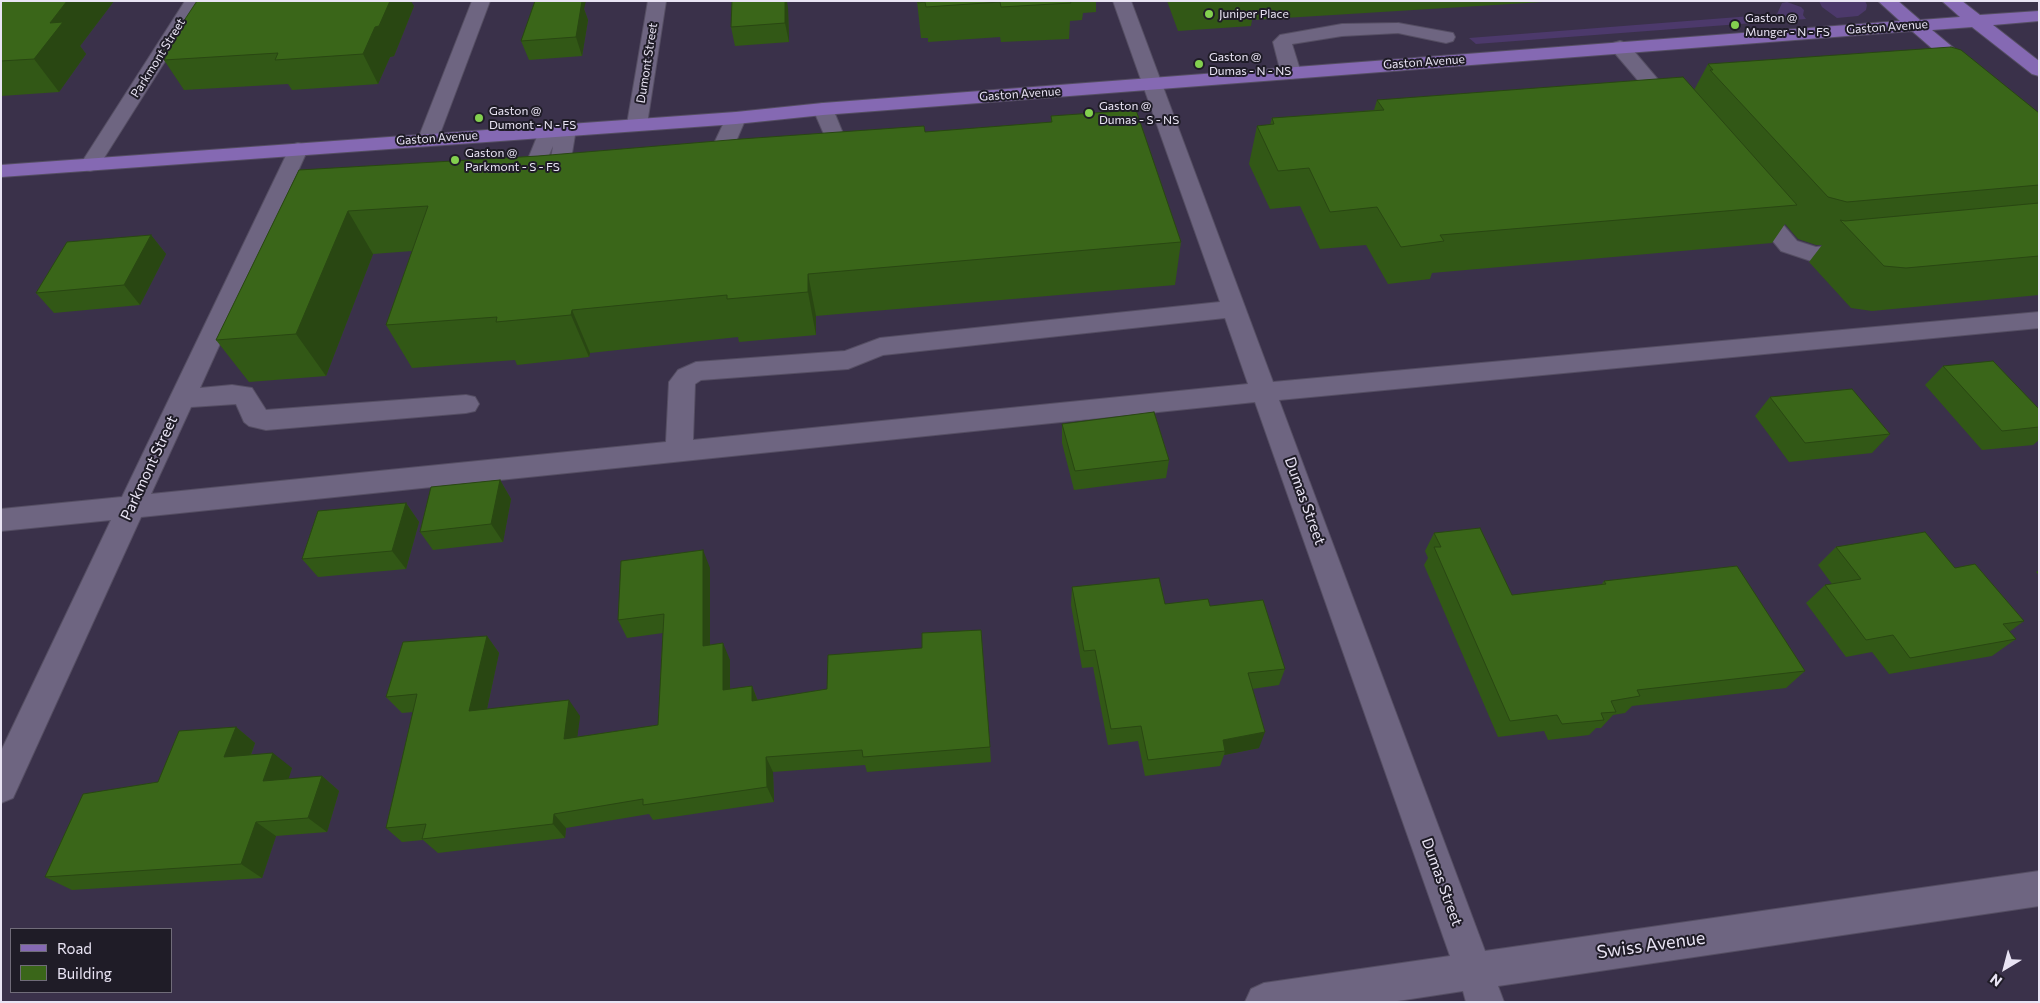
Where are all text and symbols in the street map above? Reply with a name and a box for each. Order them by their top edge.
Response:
place label: Juniper Place [1219,7,1289,21]
marker: Juniper Place [1203,8,1215,20]
place label: Gaston @ Munger - N - FS [1745,11,1830,39]
street label: Parkmont Street [128,16,188,100]
street label: Gaston Avenue [1846,17,1928,37]
marker: Gaston @ Munger - N - FS [1729,19,1741,31]
street label: Dumont Street [634,22,660,104]
place label: Gaston @ Dumas - N - NS [1209,50,1291,78]
street label: Gaston Avenue [1383,52,1465,72]
marker: Gaston @ Dumas - N - NS [1193,58,1205,70]
street label: Gaston Avenue [979,84,1061,104]
place label: Gaston @ Dumas - S - NS [1099,99,1179,127]
place label: Gaston @ Dumont - N - FS [489,104,576,132]
marker: Gaston @ Dumas - S - NS [1083,107,1095,119]
marker: Gaston @ Dumont - N - FS [473,112,485,124]
street label: Gaston Avenue [396,128,478,148]
place label: Gaston @ Parkmont - S - FS [465,146,560,174]
marker: Gaston @ Parkmont - S - FS [449,154,461,166]
street label: Parkmont Street [117,413,181,523]
street label: Dumas Street [1281,454,1329,548]
street label: Dumas Street [1418,835,1466,929]
street label: Swiss Avenue [1596,927,1706,963]
legend [10,928,172,993]
text: Road [57,939,92,957]
north arrow [1980,943,2030,993]
text: Building [57,964,112,982]
text: N [1986,970,2005,990]

